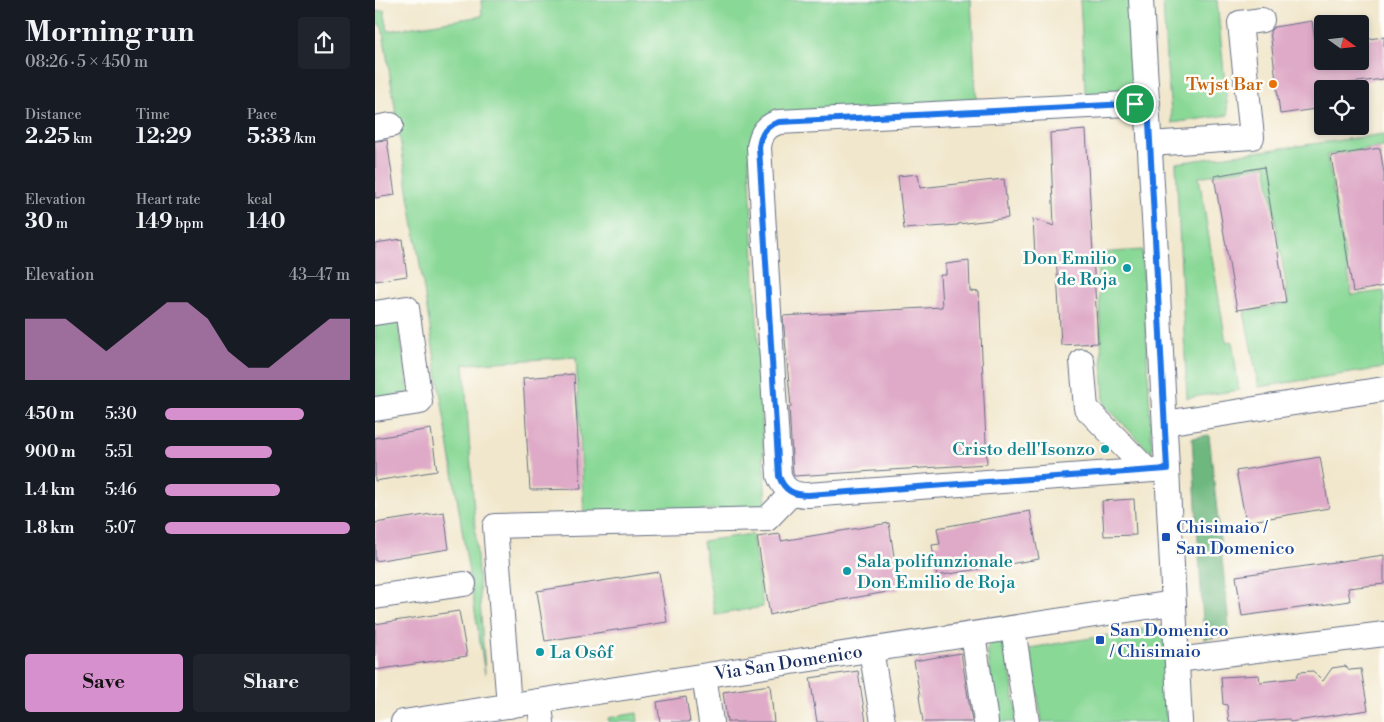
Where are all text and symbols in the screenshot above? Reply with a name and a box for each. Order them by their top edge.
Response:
text: Morning run [25,15,194,50]
north arrow [1314,15,1369,70]
map controls [1314,15,1369,135]
button: share [298,17,350,69]
text: 08:26 · 5 × 450 m [25,52,148,72]
place label: Twjst Bar [1186,73,1263,96]
marker: Twjst Bar [1267,78,1279,90]
button: locate [1314,80,1369,135]
pin [1114,83,1156,125]
icon: arrive [1121,90,1149,118]
text: Distance [25,106,82,124]
text: Time [136,106,170,124]
text: Pace [247,106,277,124]
text: 2.25 [25,124,70,150]
text: 12:29 [136,124,192,150]
text: 5:33 [247,124,291,150]
text: km [70,130,93,148]
text: /km [291,130,316,148]
text: Elevation [25,191,86,209]
text: Heart rate [136,191,201,209]
text: kcal [247,191,272,209]
text: 30 [25,209,53,235]
text: 149 [136,209,172,235]
text: 140 [247,209,286,235]
text: m [53,215,68,233]
text: bpm [172,215,204,233]
place label: Don Emilio de Roja [1023,247,1118,291]
marker: Don Emilio de Roja [1121,262,1133,274]
text: Elevation [25,265,94,285]
text: 43–47 m [289,265,350,285]
text: 450 m [25,404,74,424]
text: 5:30 [105,404,137,424]
place label: Cristo dell'Isonzo [952,438,1095,461]
text: 900 m [25,442,75,462]
text: 5:51 [105,442,133,462]
marker: Cristo dell'Isonzo [1099,443,1111,455]
text: 1.4 km [25,480,75,500]
text: 5:46 [105,480,137,500]
place label: Chisimaio / San Domenico [1176,516,1295,560]
text: 1.8 km [25,518,74,538]
text: 5:07 [105,518,136,538]
marker: Chisimaio / San Domenico [1160,531,1172,543]
place label: Sala polifunzionale Don Emilio de Roja [857,550,1016,594]
marker: Sala polifunzionale Don Emilio de Roja [841,565,853,577]
place label: San Domenico / Chisimaio [1109,619,1229,663]
marker: San Domenico / Chisimaio [1094,634,1106,646]
street label: Via San Domenico [712,640,864,685]
place label: La Osôf [550,641,615,664]
marker: La Osôf [534,646,546,658]
button: Save [25,654,183,712]
button: Share [193,654,350,712]

